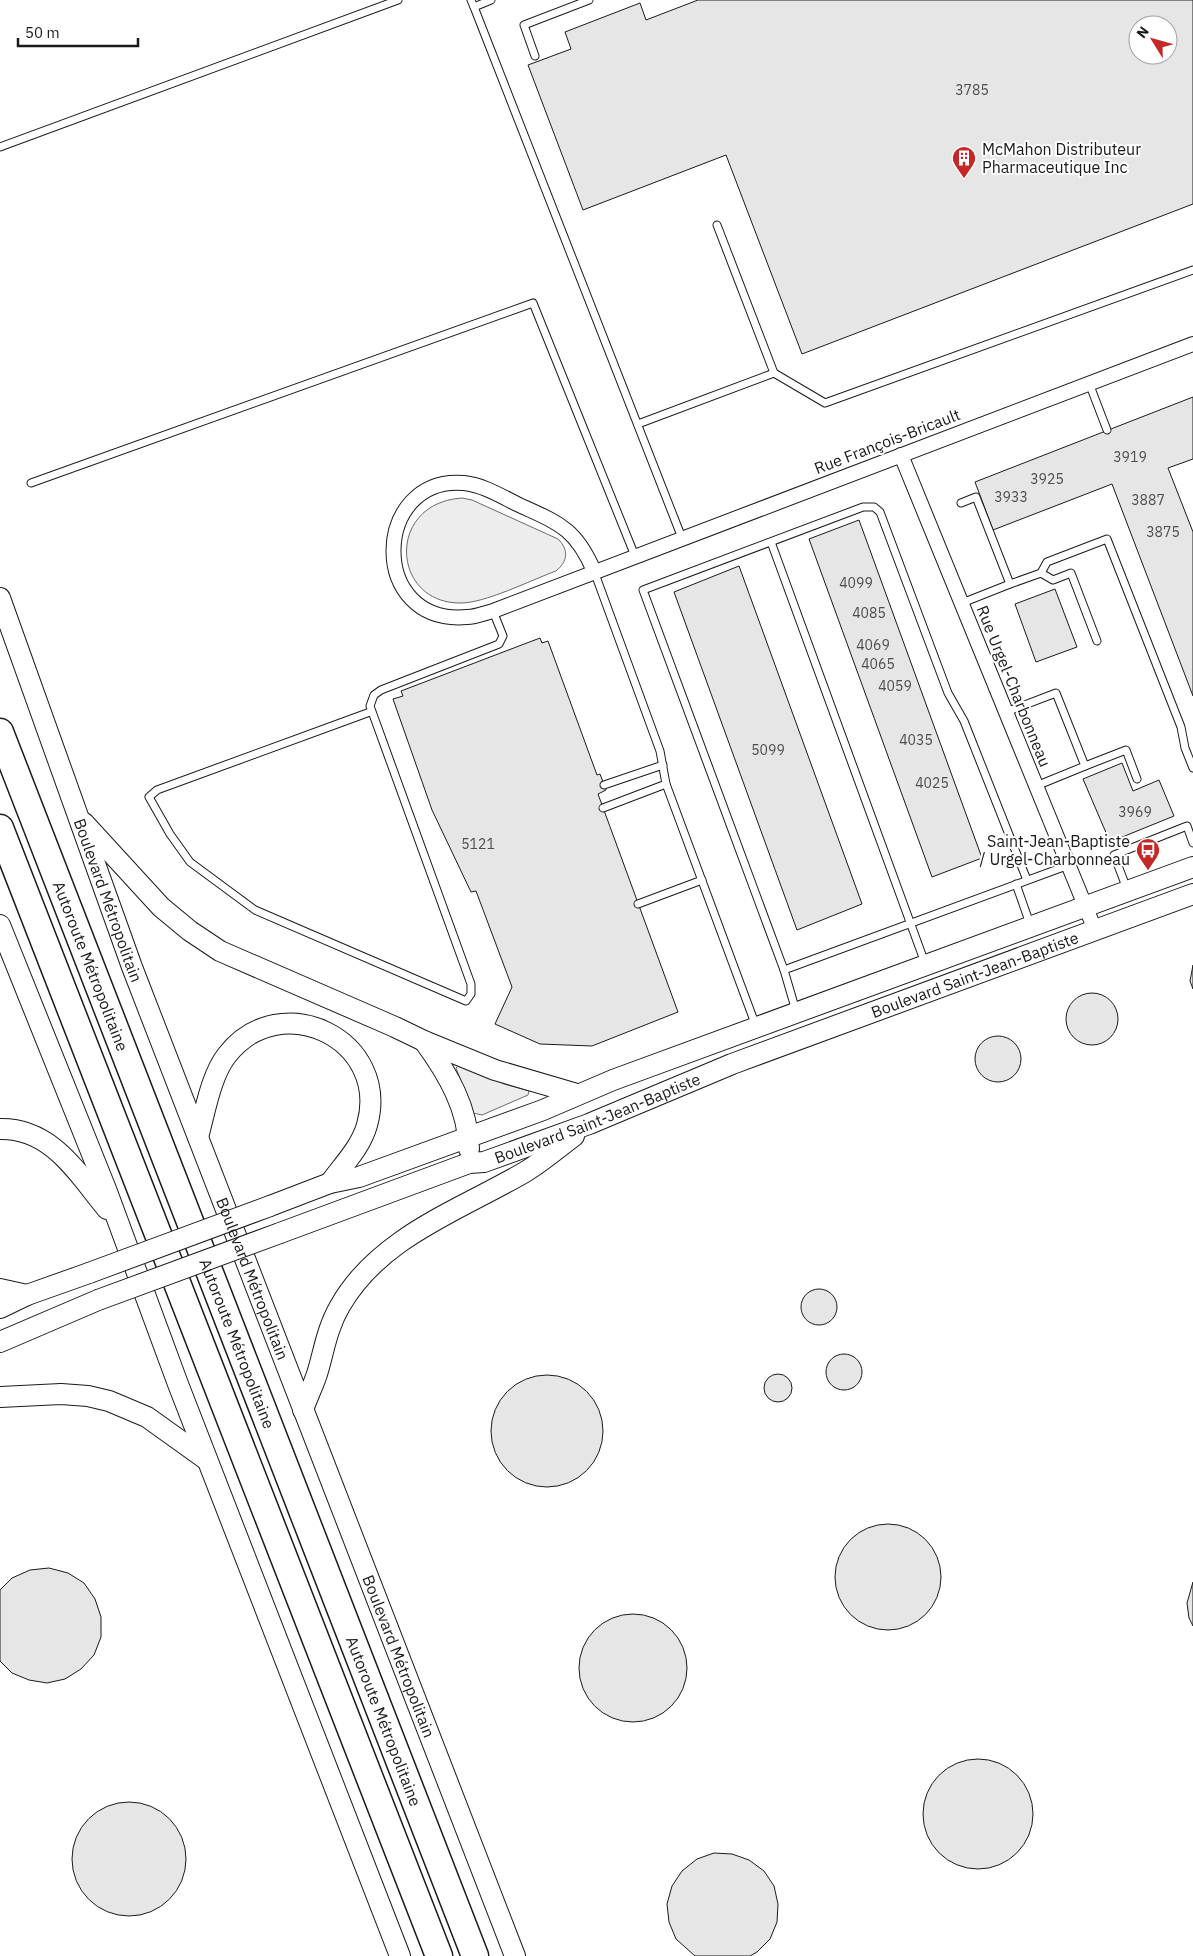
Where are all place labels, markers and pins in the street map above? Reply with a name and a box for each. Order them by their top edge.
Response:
place label: McMahon Distributeur Pharmaceutique Inc [982,139,1141,177]
building icon: McMahon Distributeur Pharmaceutique Inc [951,145,977,179]
place label: Saint-Jean-Baptiste / Urgel-Charbonneau [980,831,1130,869]
bus stop icon: Saint-Jean-Baptiste / Urgel-Charbonneau [1135,837,1161,871]

